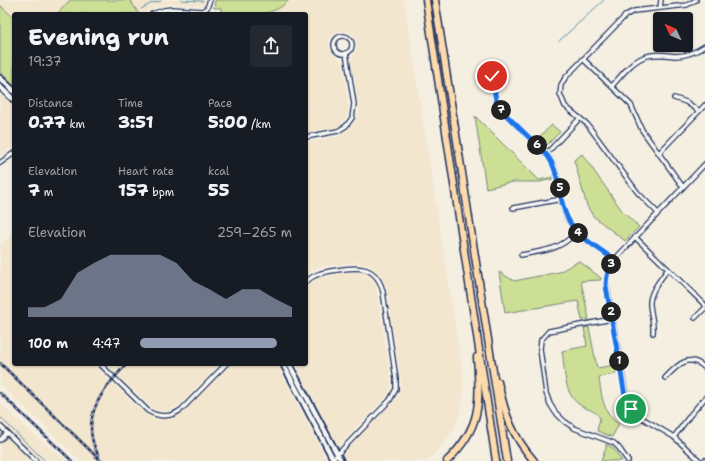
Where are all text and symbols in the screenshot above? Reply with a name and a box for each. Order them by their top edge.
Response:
north arrow [653,12,693,52]
map controls [653,12,693,52]
text: Evening run [28,23,169,52]
button: share [250,25,292,67]
text: 19:37 [28,53,62,70]
pin [475,59,509,93]
icon: check [481,65,503,87]
text: Distance [28,96,73,111]
text: Time [118,96,143,111]
text: Pace [208,96,232,111]
pin: 7 [491,100,511,120]
text: 7 [497,102,505,117]
text: 0.77 [28,111,66,133]
text: 3:51 [118,111,153,133]
text: 5:00 [208,111,248,133]
text: km [66,117,85,132]
text: /km [248,117,271,132]
pin: 6 [527,135,547,155]
text: 6 [533,137,541,152]
text: Elevation [28,164,77,179]
text: Heart rate [118,164,174,179]
text: kcal [208,164,229,179]
pin: 5 [550,178,570,198]
text: 7 [28,179,40,201]
text: 157 [118,179,148,201]
text: 55 [208,179,229,201]
text: 5 [557,180,563,195]
text: m [40,185,53,200]
text: bpm [148,185,174,200]
pin: 4 [568,223,588,243]
text: Elevation [28,224,86,241]
text: 259–265 m [217,224,292,241]
text: 4 [574,225,582,240]
pin: 3 [601,254,621,274]
text: 3 [607,256,615,271]
pin: 2 [601,302,621,322]
text: 2 [607,304,615,319]
text: 100 m [28,335,68,352]
text: 4:47 [92,335,121,352]
pin: 1 [609,351,629,371]
text: 1 [616,353,622,368]
pin [614,392,648,426]
icon: arrive [620,398,642,420]

